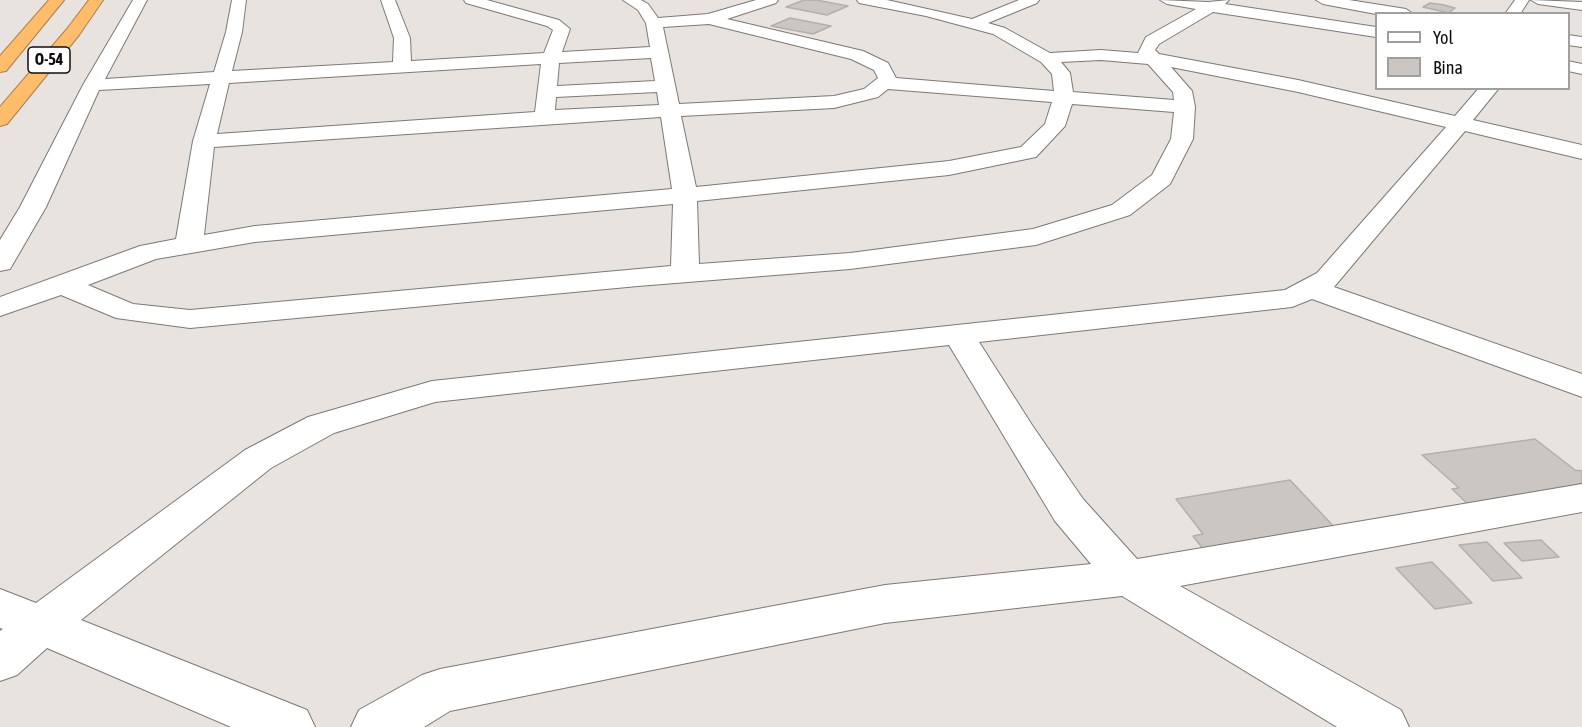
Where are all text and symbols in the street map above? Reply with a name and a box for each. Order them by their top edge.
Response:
legend [1375,12,1570,90]
text: Yol [1433,27,1453,48]
road number: O-54 [28,47,70,73]
text: Bina [1433,57,1463,78]

